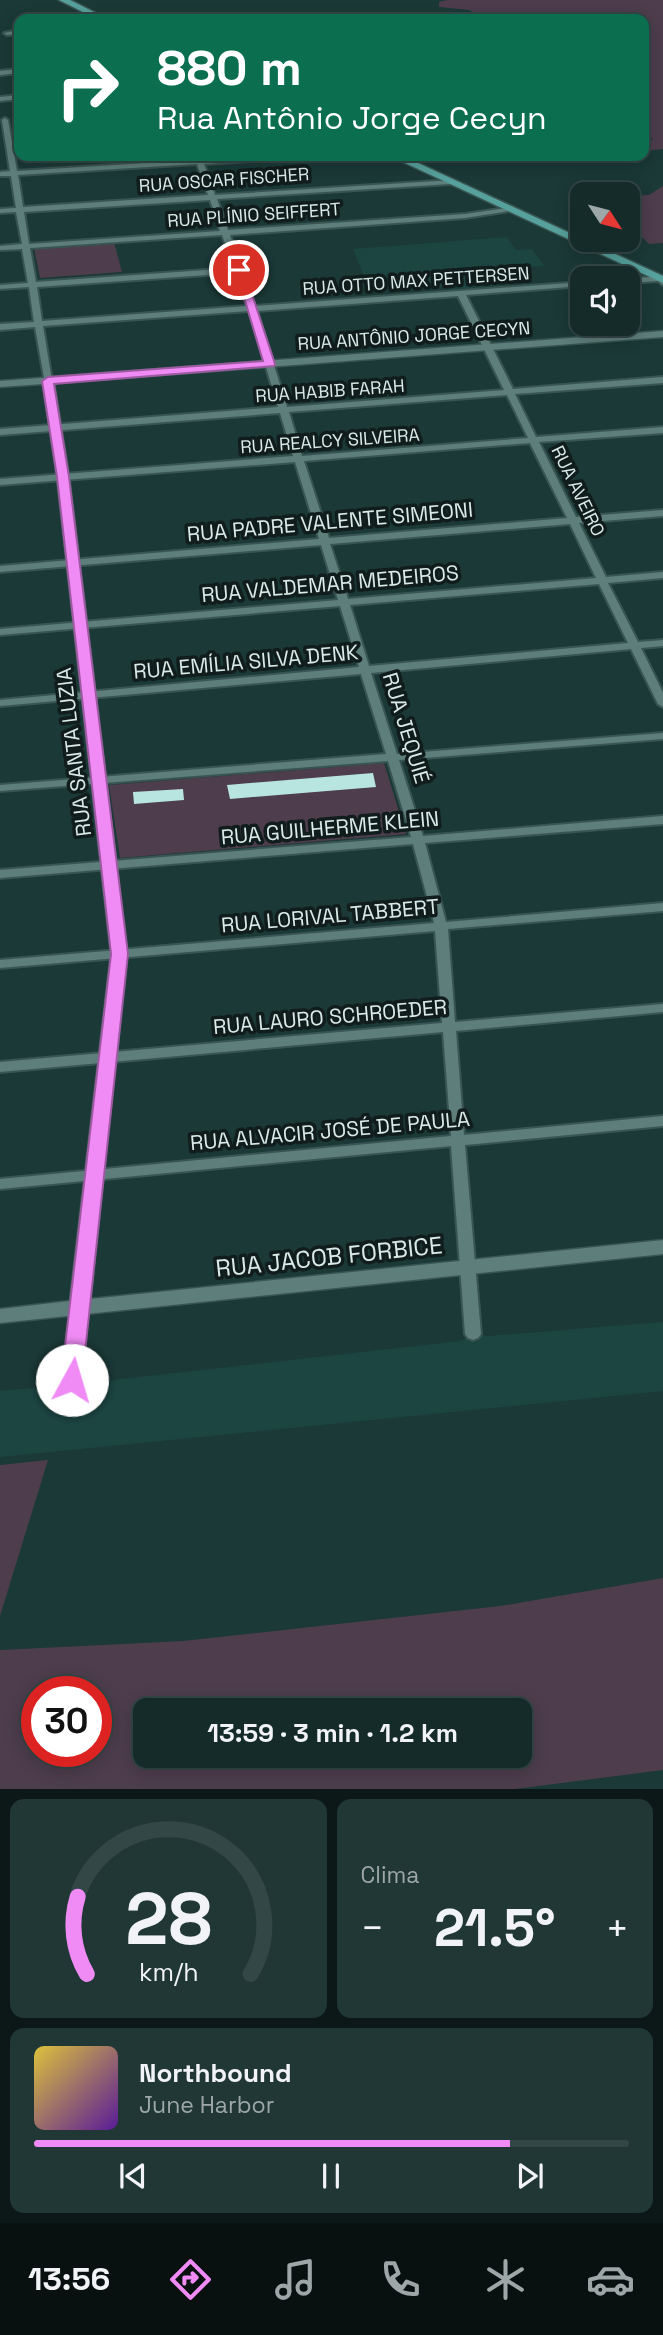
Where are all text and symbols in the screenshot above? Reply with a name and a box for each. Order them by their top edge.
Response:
text: 880 m [157,37,302,99]
icon: right [42,42,133,133]
text: Rua Antônio Jorge Cecyn [157,98,547,138]
street label: RUA OSCAR FISCHER [138,162,310,197]
north arrow [570,182,640,252]
map controls [570,182,640,336]
street label: RUA PLÍNIO SEIFFERT [166,197,342,232]
pin [209,240,269,300]
icon: arrive [220,251,258,289]
street label: RUA OTTO MAX PETTERSEN [302,261,530,300]
button: sound [570,266,640,336]
street label: RUA ANTÔNIO JORGE CECYN [297,316,531,355]
street label: RUA HABIB FARAH [255,374,405,407]
street label: RUA REALCY SILVEIRA [239,423,421,458]
street label: RUA AVEIRO [547,442,610,540]
street label: RUA PADRE VALENTE SIMEONI [186,496,474,547]
street label: RUA VALDEMAR MEDEIROS [200,559,460,608]
street label: RUA EMÍLIA SILVA DENK [132,638,360,685]
street label: RUA SANTA LUZIA [50,666,97,838]
street label: RUA JEQUIÉ [377,669,436,787]
street label: RUA GUILHERME KLEIN [220,805,440,851]
street label: RUA LORIVAL TABBERT [220,893,440,938]
street label: RUA LAURO SCHROEDER [212,993,448,1040]
street label: RUA ALVACIR JOSÉ DE PAULA [189,1105,471,1156]
street label: RUA JACOB FORBICE [214,1229,444,1284]
position arrow [35,1343,109,1417]
speed limit sign: 30 [21,1676,112,1767]
text: 13:59 · 3 min · 1.2 km [207,1716,458,1750]
text: Clima [361,1860,420,1890]
text: 28 [125,1873,212,1966]
text: 21.5° [434,1895,556,1961]
text: − [361,1904,384,1952]
text: + [605,1904,629,1952]
text: km/h [138,1956,198,1988]
text: Northbound [139,2056,292,2090]
text: June Harbor [139,2090,274,2120]
icon: previous [114,2157,152,2195]
icon: pause [312,2157,350,2195]
icon: next [511,2157,549,2195]
icon: directions [166,2255,215,2304]
icon: music [271,2255,320,2304]
icon: phone [376,2255,425,2304]
icon: climate [481,2255,530,2304]
icon: car [586,2255,635,2304]
text: 13:56 [28,2259,110,2299]

